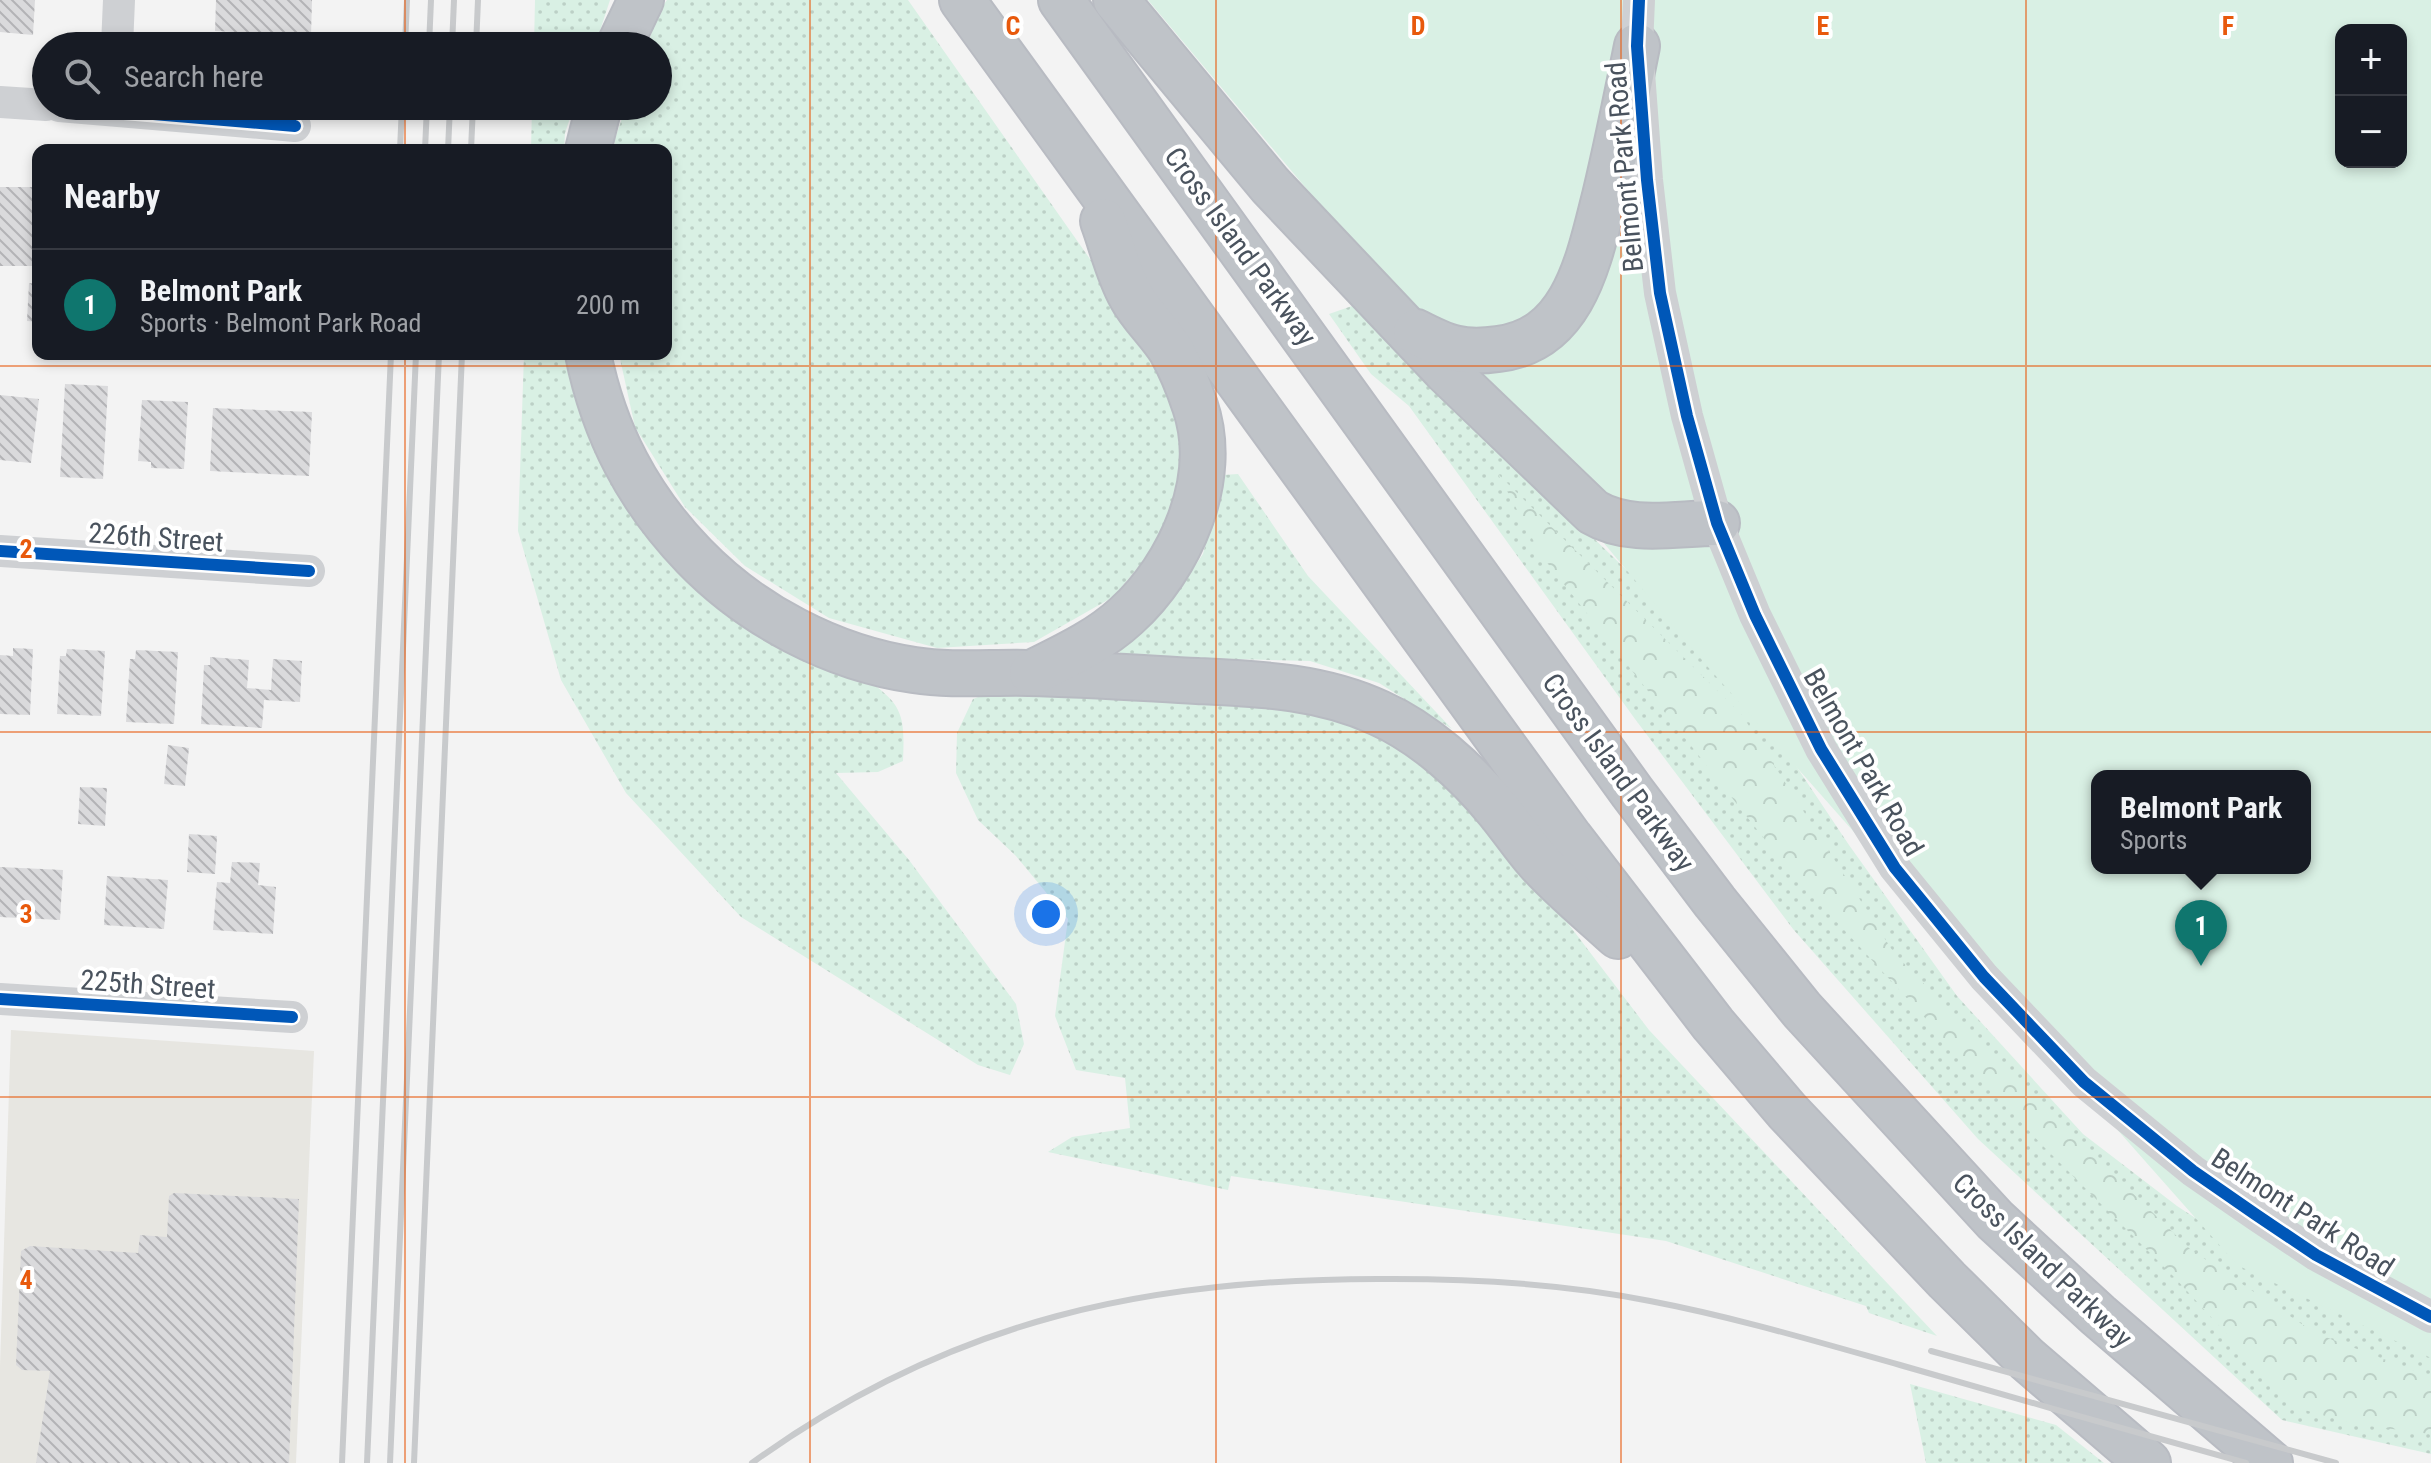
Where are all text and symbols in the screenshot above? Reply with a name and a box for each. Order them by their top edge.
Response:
text: C [1006,11,1021,41]
text: D [1411,11,1425,41]
text: E [1817,11,1830,41]
text: F [2222,11,2234,41]
map controls [2335,24,2407,168]
button: + [2335,24,2407,96]
search box [32,32,672,120]
icon: search [60,54,104,98]
text: Search here [124,59,264,94]
street label: Belmont Park Road [1599,61,1650,273]
button: − [2335,96,2407,168]
street label: Cross Island Parkway [1158,141,1324,352]
text: Nearby [64,176,160,216]
text: Belmont Park [140,273,302,308]
text: 1 [83,290,97,320]
text: 200 m [576,290,640,320]
text: Sports · Belmont Park Road [140,308,422,338]
street label: 226th Street [87,516,225,559]
text: 2 [19,534,33,564]
street label: Belmont Park Road [1797,663,1931,862]
street label: Cross Island Parkway [1536,667,1702,878]
popup [2091,770,2311,874]
text: Belmont Park [2120,790,2282,825]
text: Sports [2120,825,2187,855]
your location [1026,894,1066,934]
text: 3 [19,899,33,929]
pin: 1 [2175,900,2227,966]
street label: 225th Street [79,963,217,1006]
street label: Belmont Park Road [2205,1141,2400,1284]
street label: Cross Island Parkway [1946,1166,2139,1355]
text: 4 [19,1265,33,1295]

